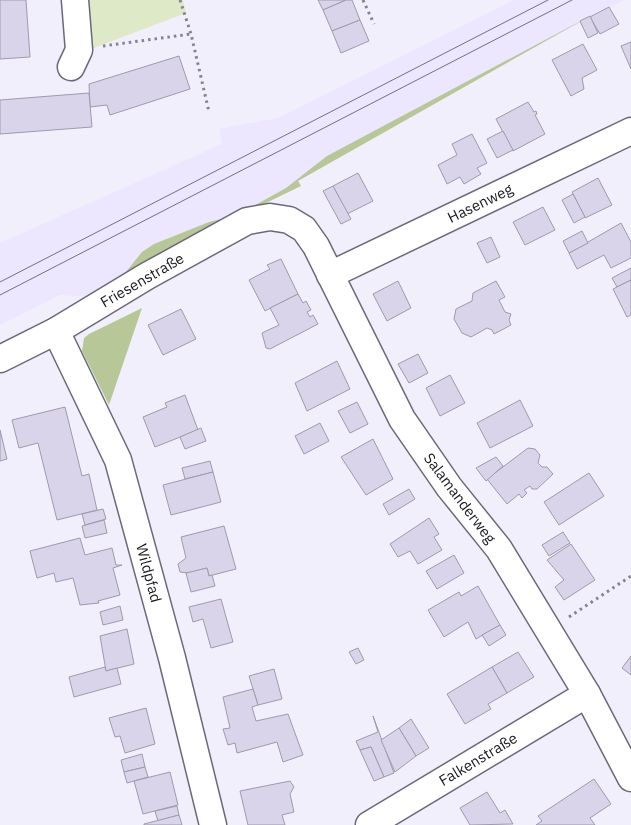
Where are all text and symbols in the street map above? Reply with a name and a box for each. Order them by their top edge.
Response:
street label: Hasenweg [444,179,516,227]
street label: Friesenstraße [97,248,187,312]
street label: Salamanderweg [420,449,500,547]
street label: Wildpfad [132,542,166,604]
street label: Falkenstraße [435,728,521,790]

